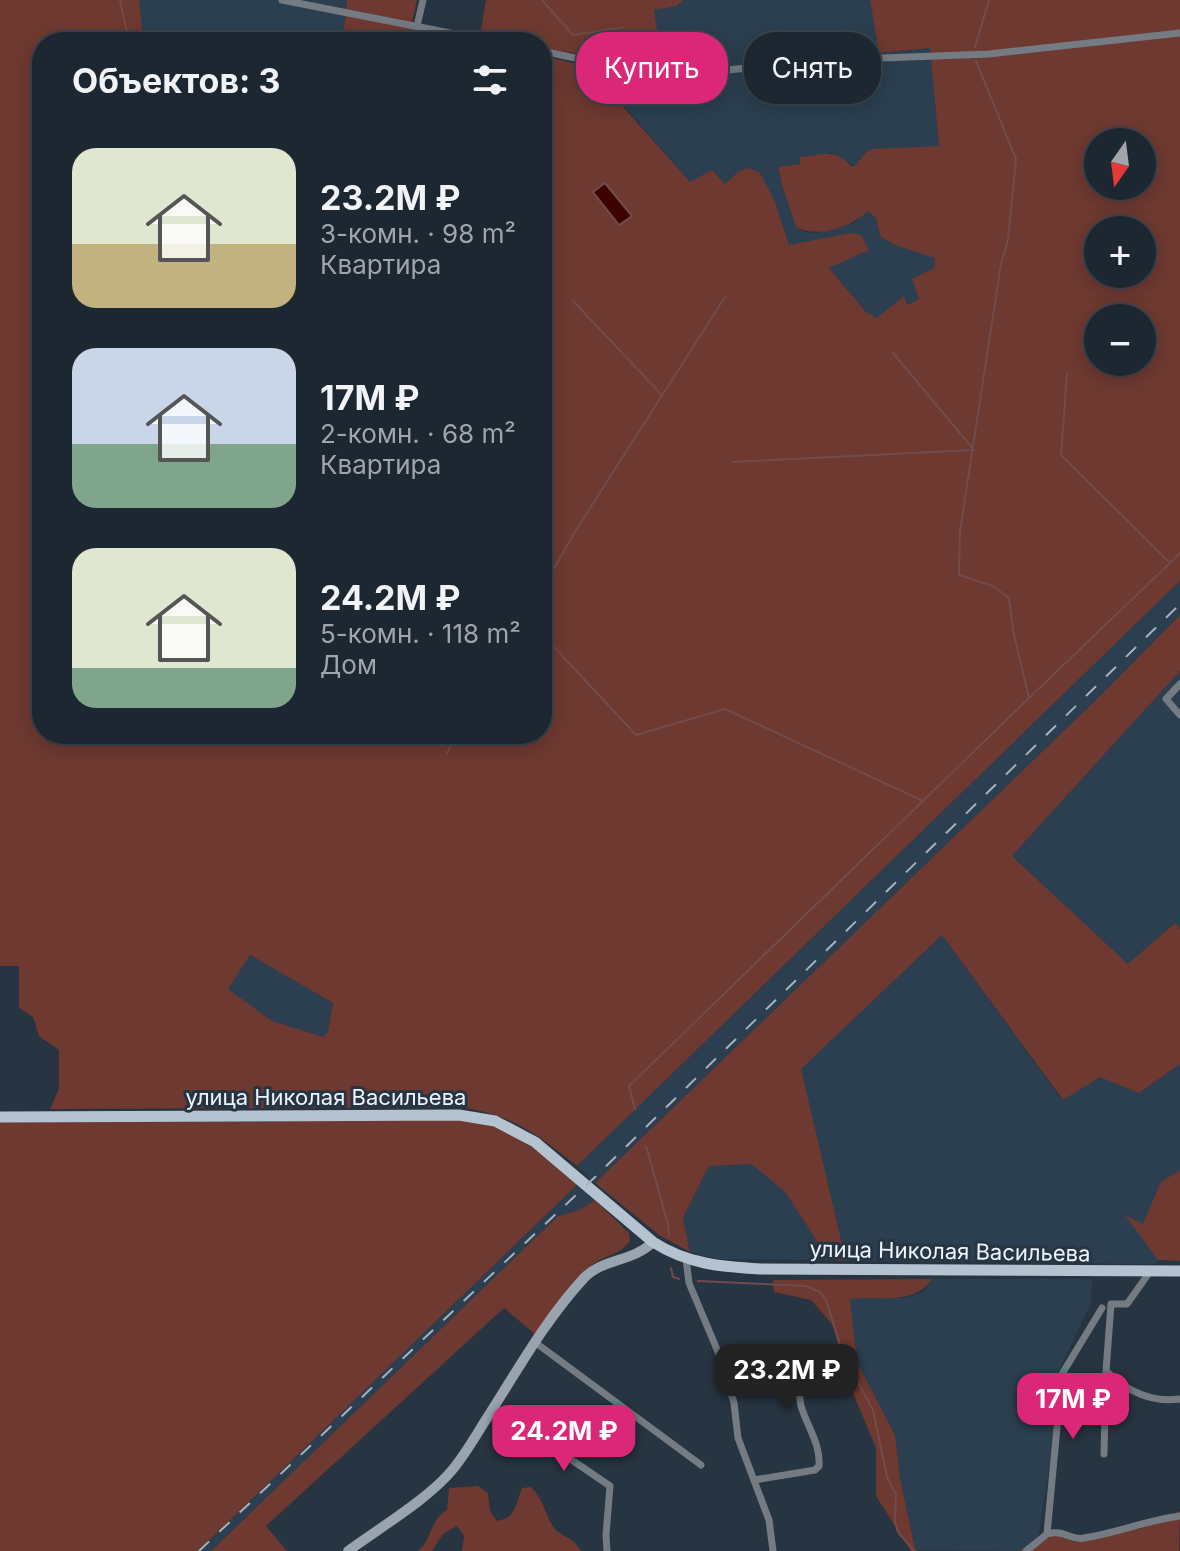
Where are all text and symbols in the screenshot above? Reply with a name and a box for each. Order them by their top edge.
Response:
chip: Купить [576,32,728,104]
chip: Снять [744,32,881,104]
icon: filters [468,58,512,102]
text: Объектов: 3 [72,60,280,101]
north arrow [1084,128,1156,200]
map controls [1084,128,1156,376]
text: 23.2M ₽ [320,177,460,218]
icon: home [136,180,232,276]
button: + [1084,216,1156,288]
text: 3-комн. · 98 m² [320,218,516,249]
text: Квартира [320,249,441,280]
button: − [1084,304,1156,376]
text: 17M ₽ [320,377,419,418]
icon: home [136,380,232,476]
text: 2-комн. · 68 m² [320,418,516,449]
text: Квартира [320,449,441,480]
text: 24.2M ₽ [320,577,460,618]
icon: home [136,580,232,676]
text: 5-комн. · 118 m² [320,618,521,649]
text: Дом [320,649,377,680]
street label: улица Николая Васильева [186,1084,466,1110]
street label: улица Николая Васильева [809,1236,1091,1266]
pin: 23.2M ₽ [713,1344,861,1412]
text: 23.2M ₽ [733,1354,841,1385]
pin: 17M ₽ [1017,1373,1129,1441]
text: 17M ₽ [1035,1383,1111,1414]
pin: 24.2M ₽ [490,1405,638,1473]
text: 24.2M ₽ [510,1415,618,1446]

